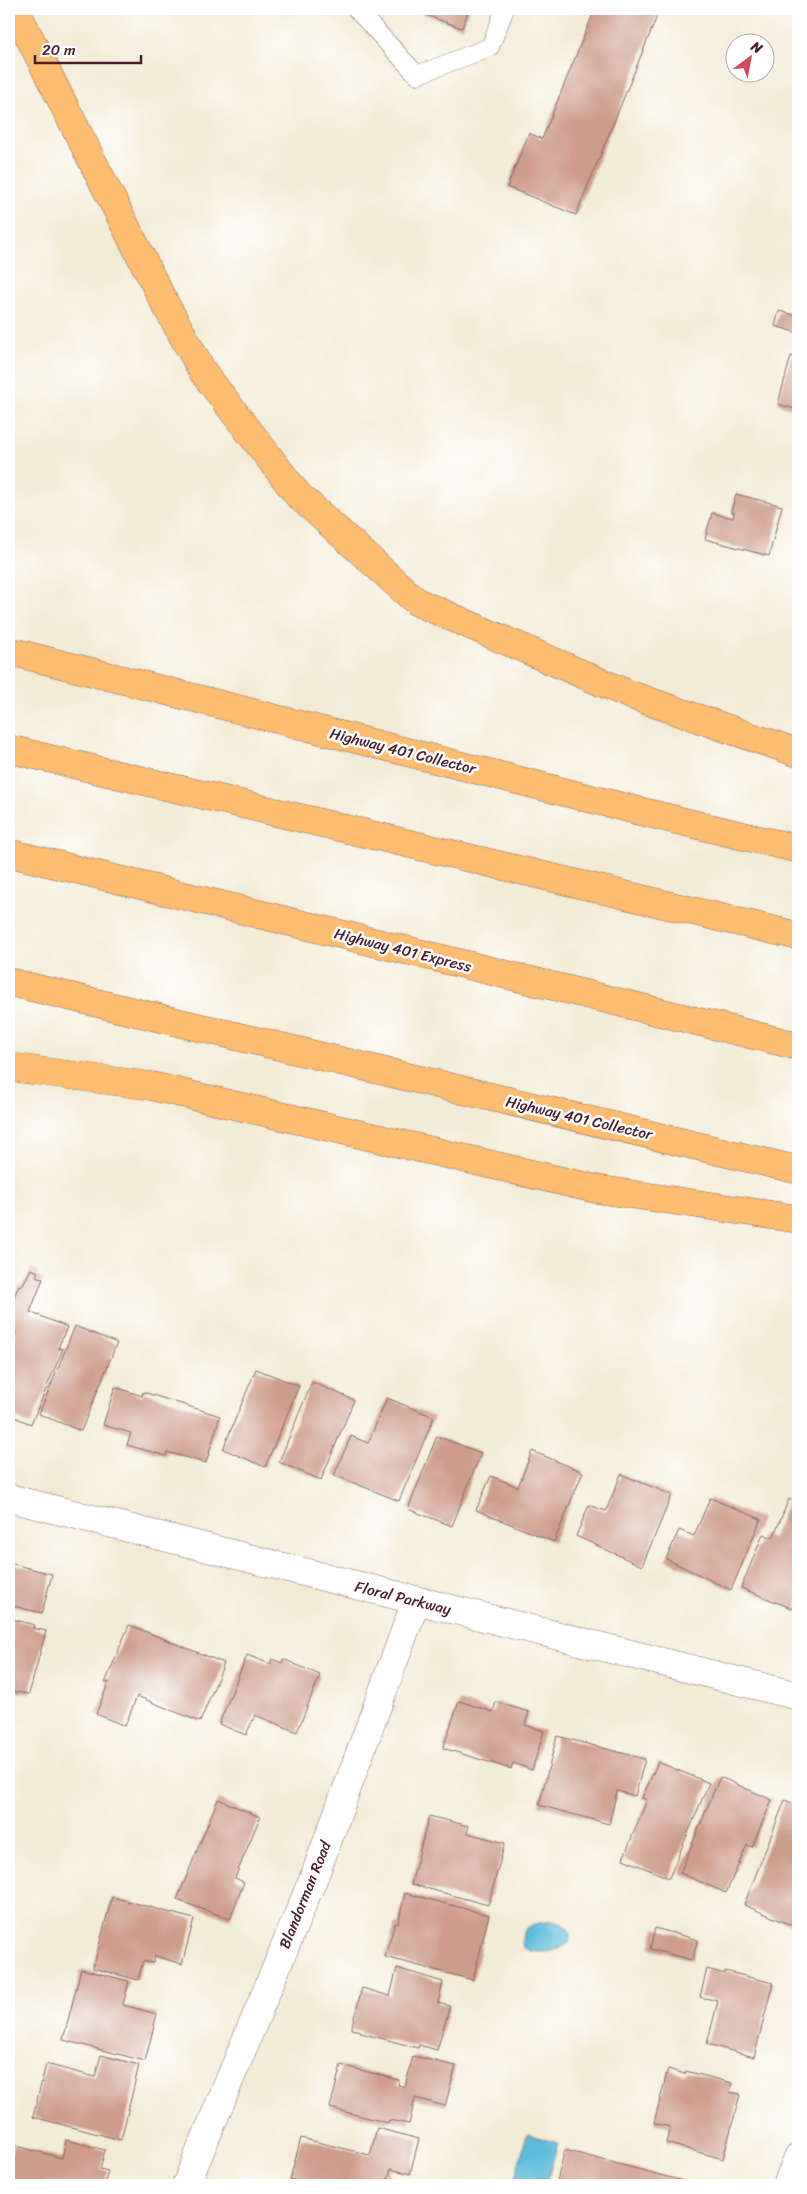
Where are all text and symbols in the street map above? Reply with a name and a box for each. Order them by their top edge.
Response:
scale bar [35,32,141,64]
north arrow [724,32,774,82]
text: N [745,34,768,61]
text: 20 m [42,37,76,63]
street label: Highway 401 Collector [327,720,480,782]
street label: Highway 401 Express [332,920,474,980]
street label: Highway 401 Collector [503,1088,656,1148]
street label: Floral Parkway [352,1573,454,1623]
street label: Blandorman Road [272,1836,339,1953]

